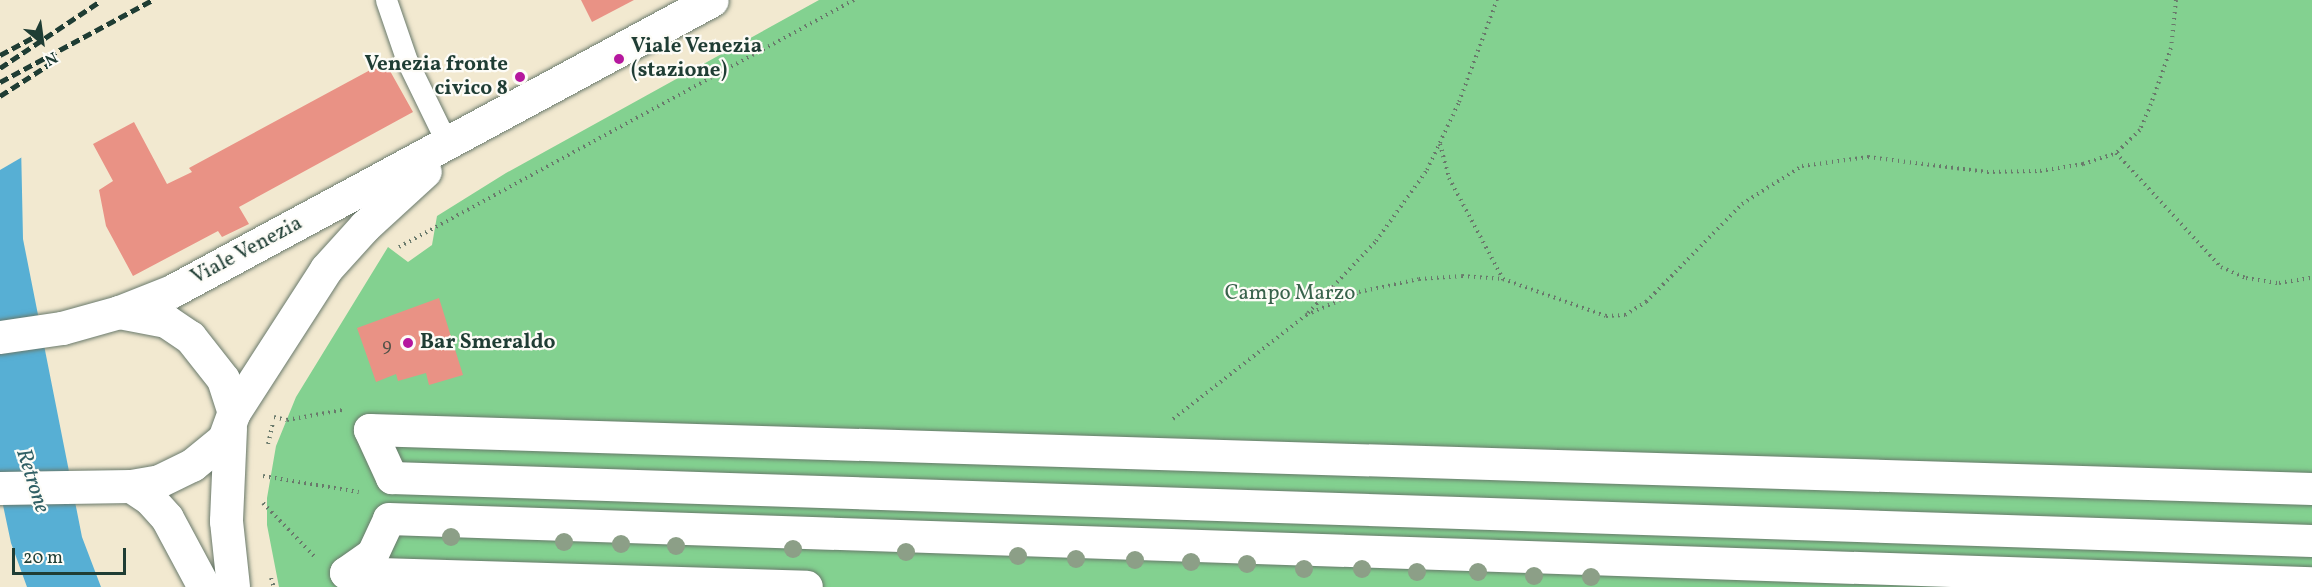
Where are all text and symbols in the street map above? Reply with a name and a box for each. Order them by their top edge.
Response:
north arrow [12,12,72,72]
place label: Viale Venezia (stazione) [631,34,763,84]
text: N [40,45,61,70]
place label: Venezia fronte civico 8 [364,52,508,102]
marker: Viale Venezia (stazione) [612,52,626,66]
marker: Venezia fronte civico 8 [513,70,527,84]
street label: Viale Venezia [187,211,307,291]
park label: Campo Marzo [1225,281,1355,307]
place label: Bar Smeraldo [420,330,556,356]
house number: 9 [382,336,392,358]
marker: Bar Smeraldo [401,336,415,350]
water label: Retrone [9,446,55,516]
scale bar [15,536,129,574]
text: 20 m [23,546,63,571]

